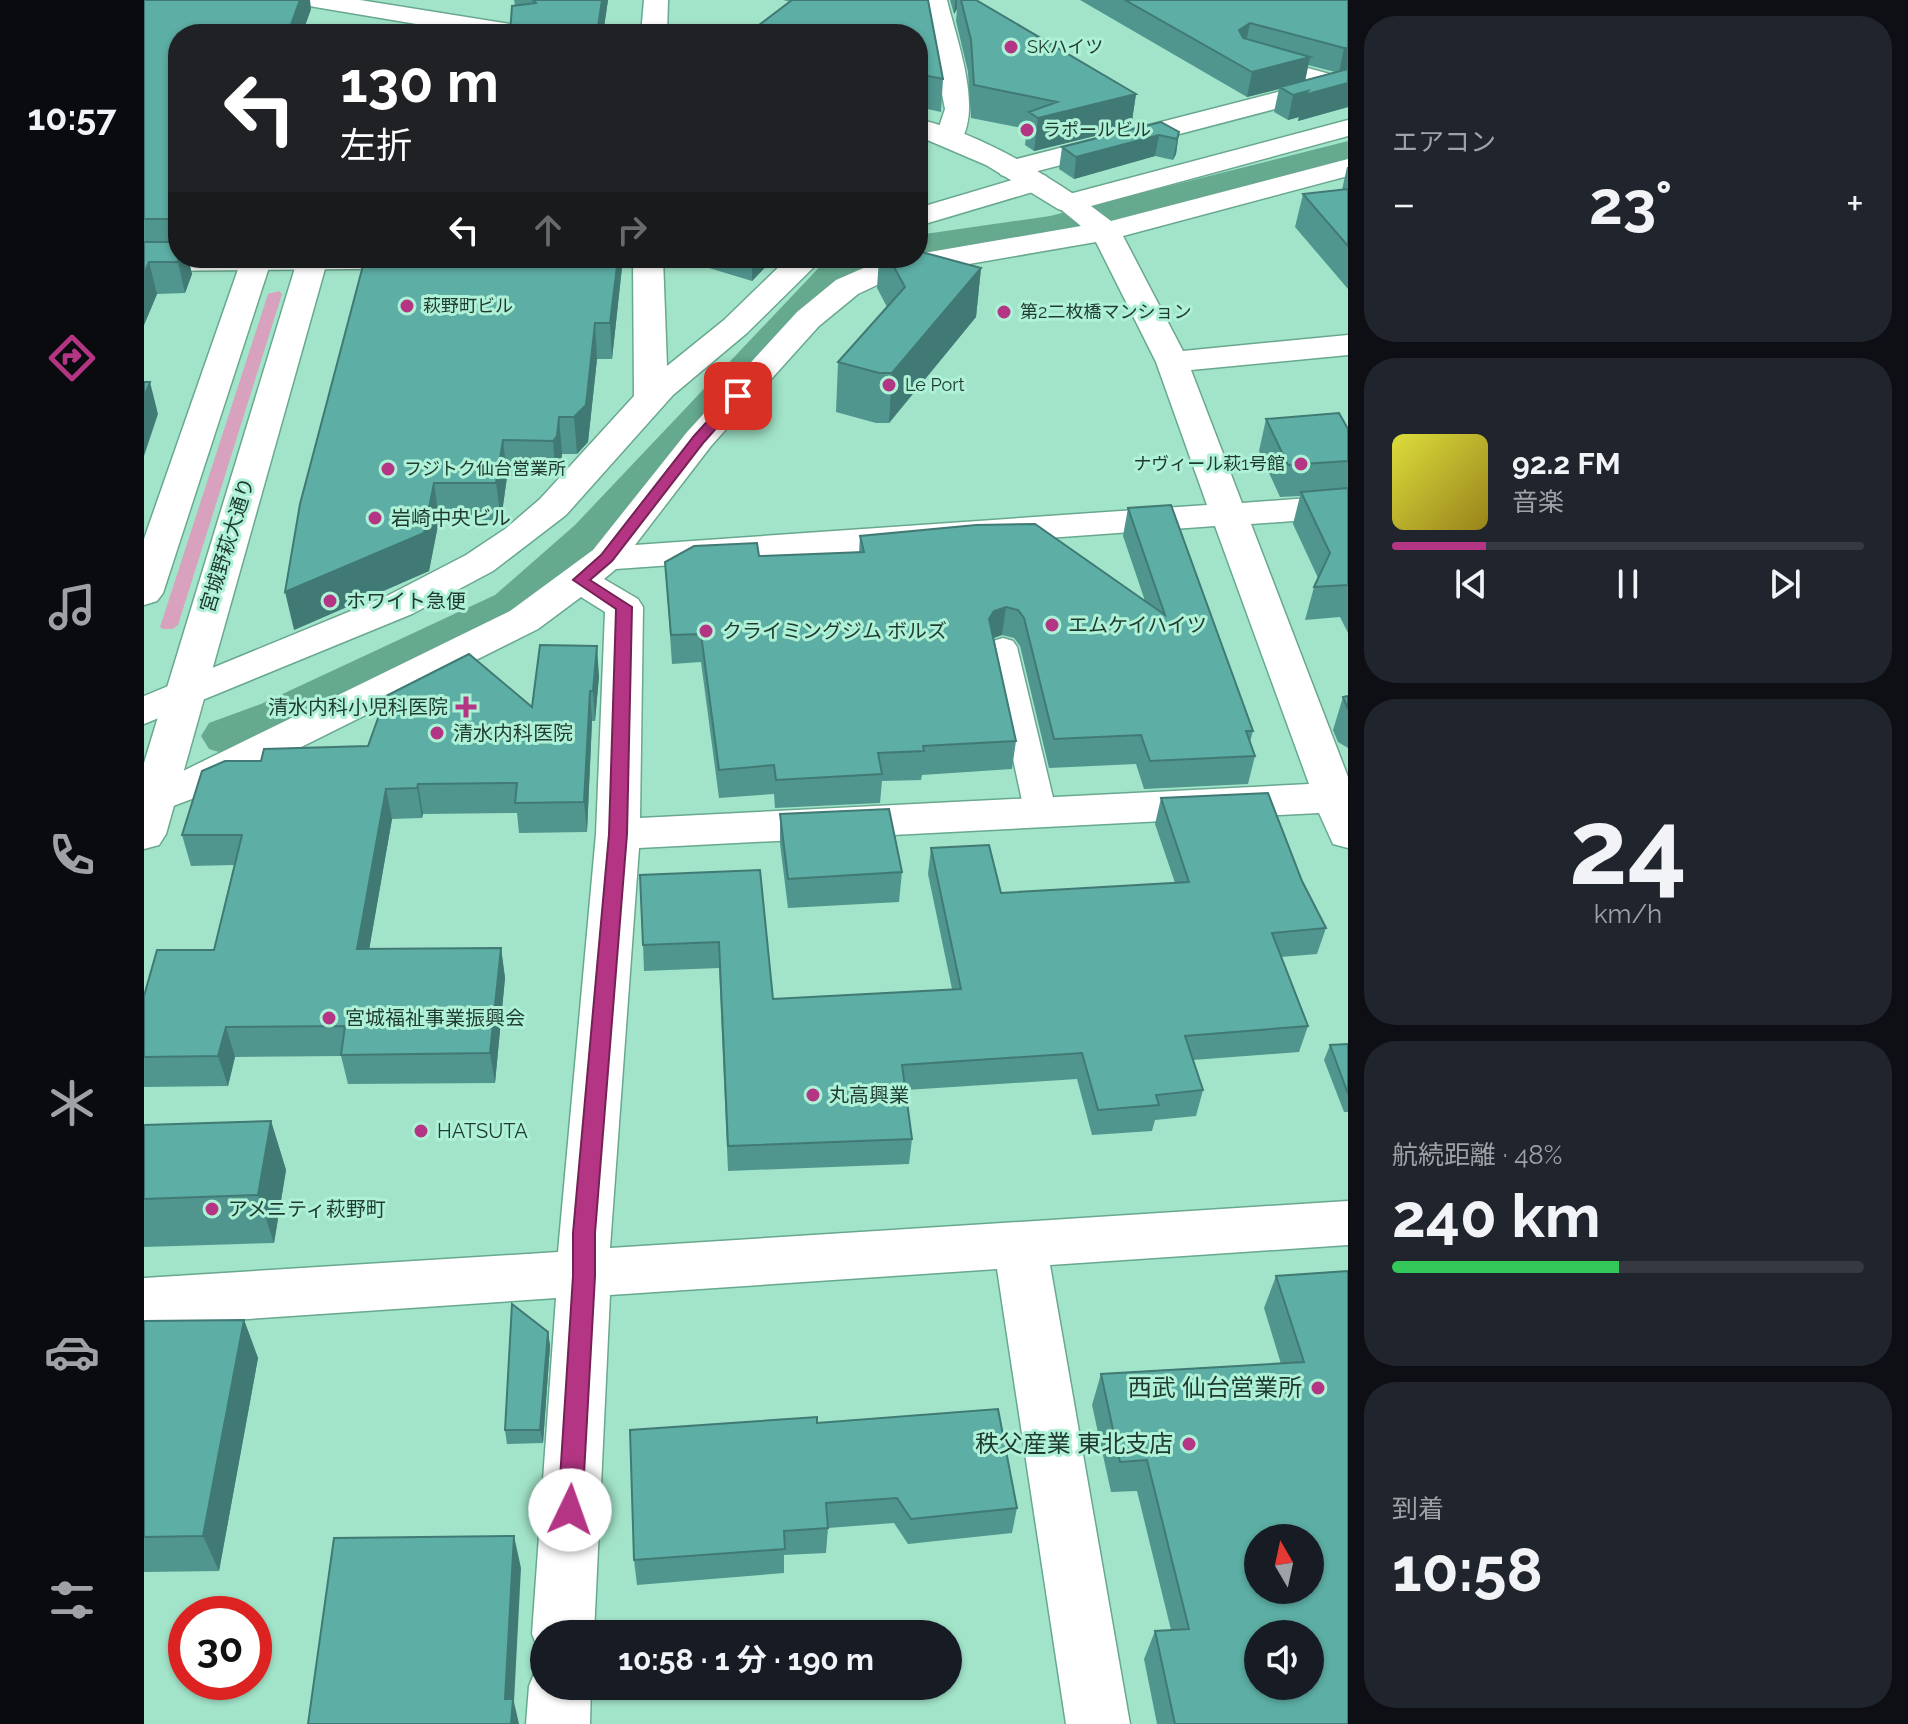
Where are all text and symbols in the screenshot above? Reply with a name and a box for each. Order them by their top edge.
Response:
place label: SKハイツ [1027,36,1103,57]
marker: SKハイツ [1002,38,1020,56]
text: 130 m [340,49,499,115]
icon: left [208,56,312,160]
text: 10:57 [28,96,116,138]
place label: ラポールビル [1043,119,1151,140]
marker: ラポールビル [1018,121,1036,139]
text: 左折 [340,124,412,166]
text: エアコン [1392,127,1496,157]
text: 23° [1589,168,1672,238]
text: − [1392,178,1416,229]
text: + [1846,178,1864,229]
icon: left [442,208,486,252]
icon: ahead [526,208,570,252]
icon: right [610,208,654,252]
place label: 萩野町ビル [423,295,513,316]
marker: 萩野町ビル [398,297,416,315]
place label: 第2二枚橋マンション [1020,301,1191,322]
marker: 第2二枚橋マンション [995,303,1013,321]
icon: directions [44,330,100,386]
pin [704,362,772,430]
icon: arrive [716,374,760,418]
place label: Le Port [905,374,965,395]
marker: Le Port [880,376,898,394]
text: 92.2 FM [1512,446,1621,481]
place label: ナヴィール萩1号館 [1133,453,1285,474]
marker: ナヴィール萩1号館 [1292,455,1310,473]
place label: フジトク仙台営業所 [404,458,566,479]
marker: フジトク仙台営業所 [379,460,397,478]
street label: 宮城野萩大通り [195,475,259,615]
text: 音楽 [1512,487,1564,517]
place label: 岩崎中央ビル [391,506,511,530]
marker: 岩崎中央ビル [366,509,384,527]
icon: previous [1449,562,1493,606]
icon: pause [1606,562,1650,606]
icon: next [1763,562,1807,606]
icon: music [44,579,100,635]
place label: ホワイト急便 [346,589,466,613]
marker: ホワイト急便 [321,592,339,610]
place label: エムケイハイツ [1068,613,1207,637]
marker: エムケイハイツ [1043,616,1061,634]
place label: クライミングジム ボルズ [722,619,947,643]
marker: クライミングジム ボルズ [697,622,715,640]
place label: 清水内科小児科医院 [268,695,448,719]
marker: 清水内科小児科医院 [455,696,477,718]
place label: 清水内科医院 [453,721,573,745]
marker: 清水内科医院 [428,724,446,742]
text: 24 [1569,786,1687,908]
icon: phone [44,827,100,883]
text: km/h [1594,899,1662,929]
place label: 宮城福祉事業振興会 [345,1006,525,1030]
marker: 宮城福祉事業振興会 [320,1009,338,1027]
icon: climate [44,1075,100,1131]
place label: 丸高興業 [829,1083,909,1107]
marker: 丸高興業 [804,1086,822,1104]
place label: HATSUTA [437,1119,528,1143]
marker: HATSUTA [412,1122,430,1140]
text: 航続距離 · 48% [1392,1140,1562,1170]
text: 240 km [1392,1181,1601,1251]
place label: アメニティ萩野町 [228,1197,386,1221]
marker: アメニティ萩野町 [203,1200,221,1218]
icon: car [44,1324,100,1380]
place label: 西武 仙台営業所 [1128,1373,1302,1402]
marker: 西武 仙台営業所 [1309,1379,1327,1397]
place label: 秩父産業 東北支店 [975,1429,1173,1458]
marker: 秩父産業 東北支店 [1180,1435,1198,1453]
position arrow [528,1468,612,1552]
text: 到着 [1392,1494,1444,1524]
north arrow [1244,1524,1324,1604]
map controls [1244,1524,1324,1700]
text: 10:58 [1392,1535,1543,1605]
icon: filters [44,1572,100,1628]
speed limit sign: 30 [168,1596,272,1700]
button: sound [1244,1620,1324,1700]
text: 10:58 · 1 分 · 190 m [618,1642,874,1677]

